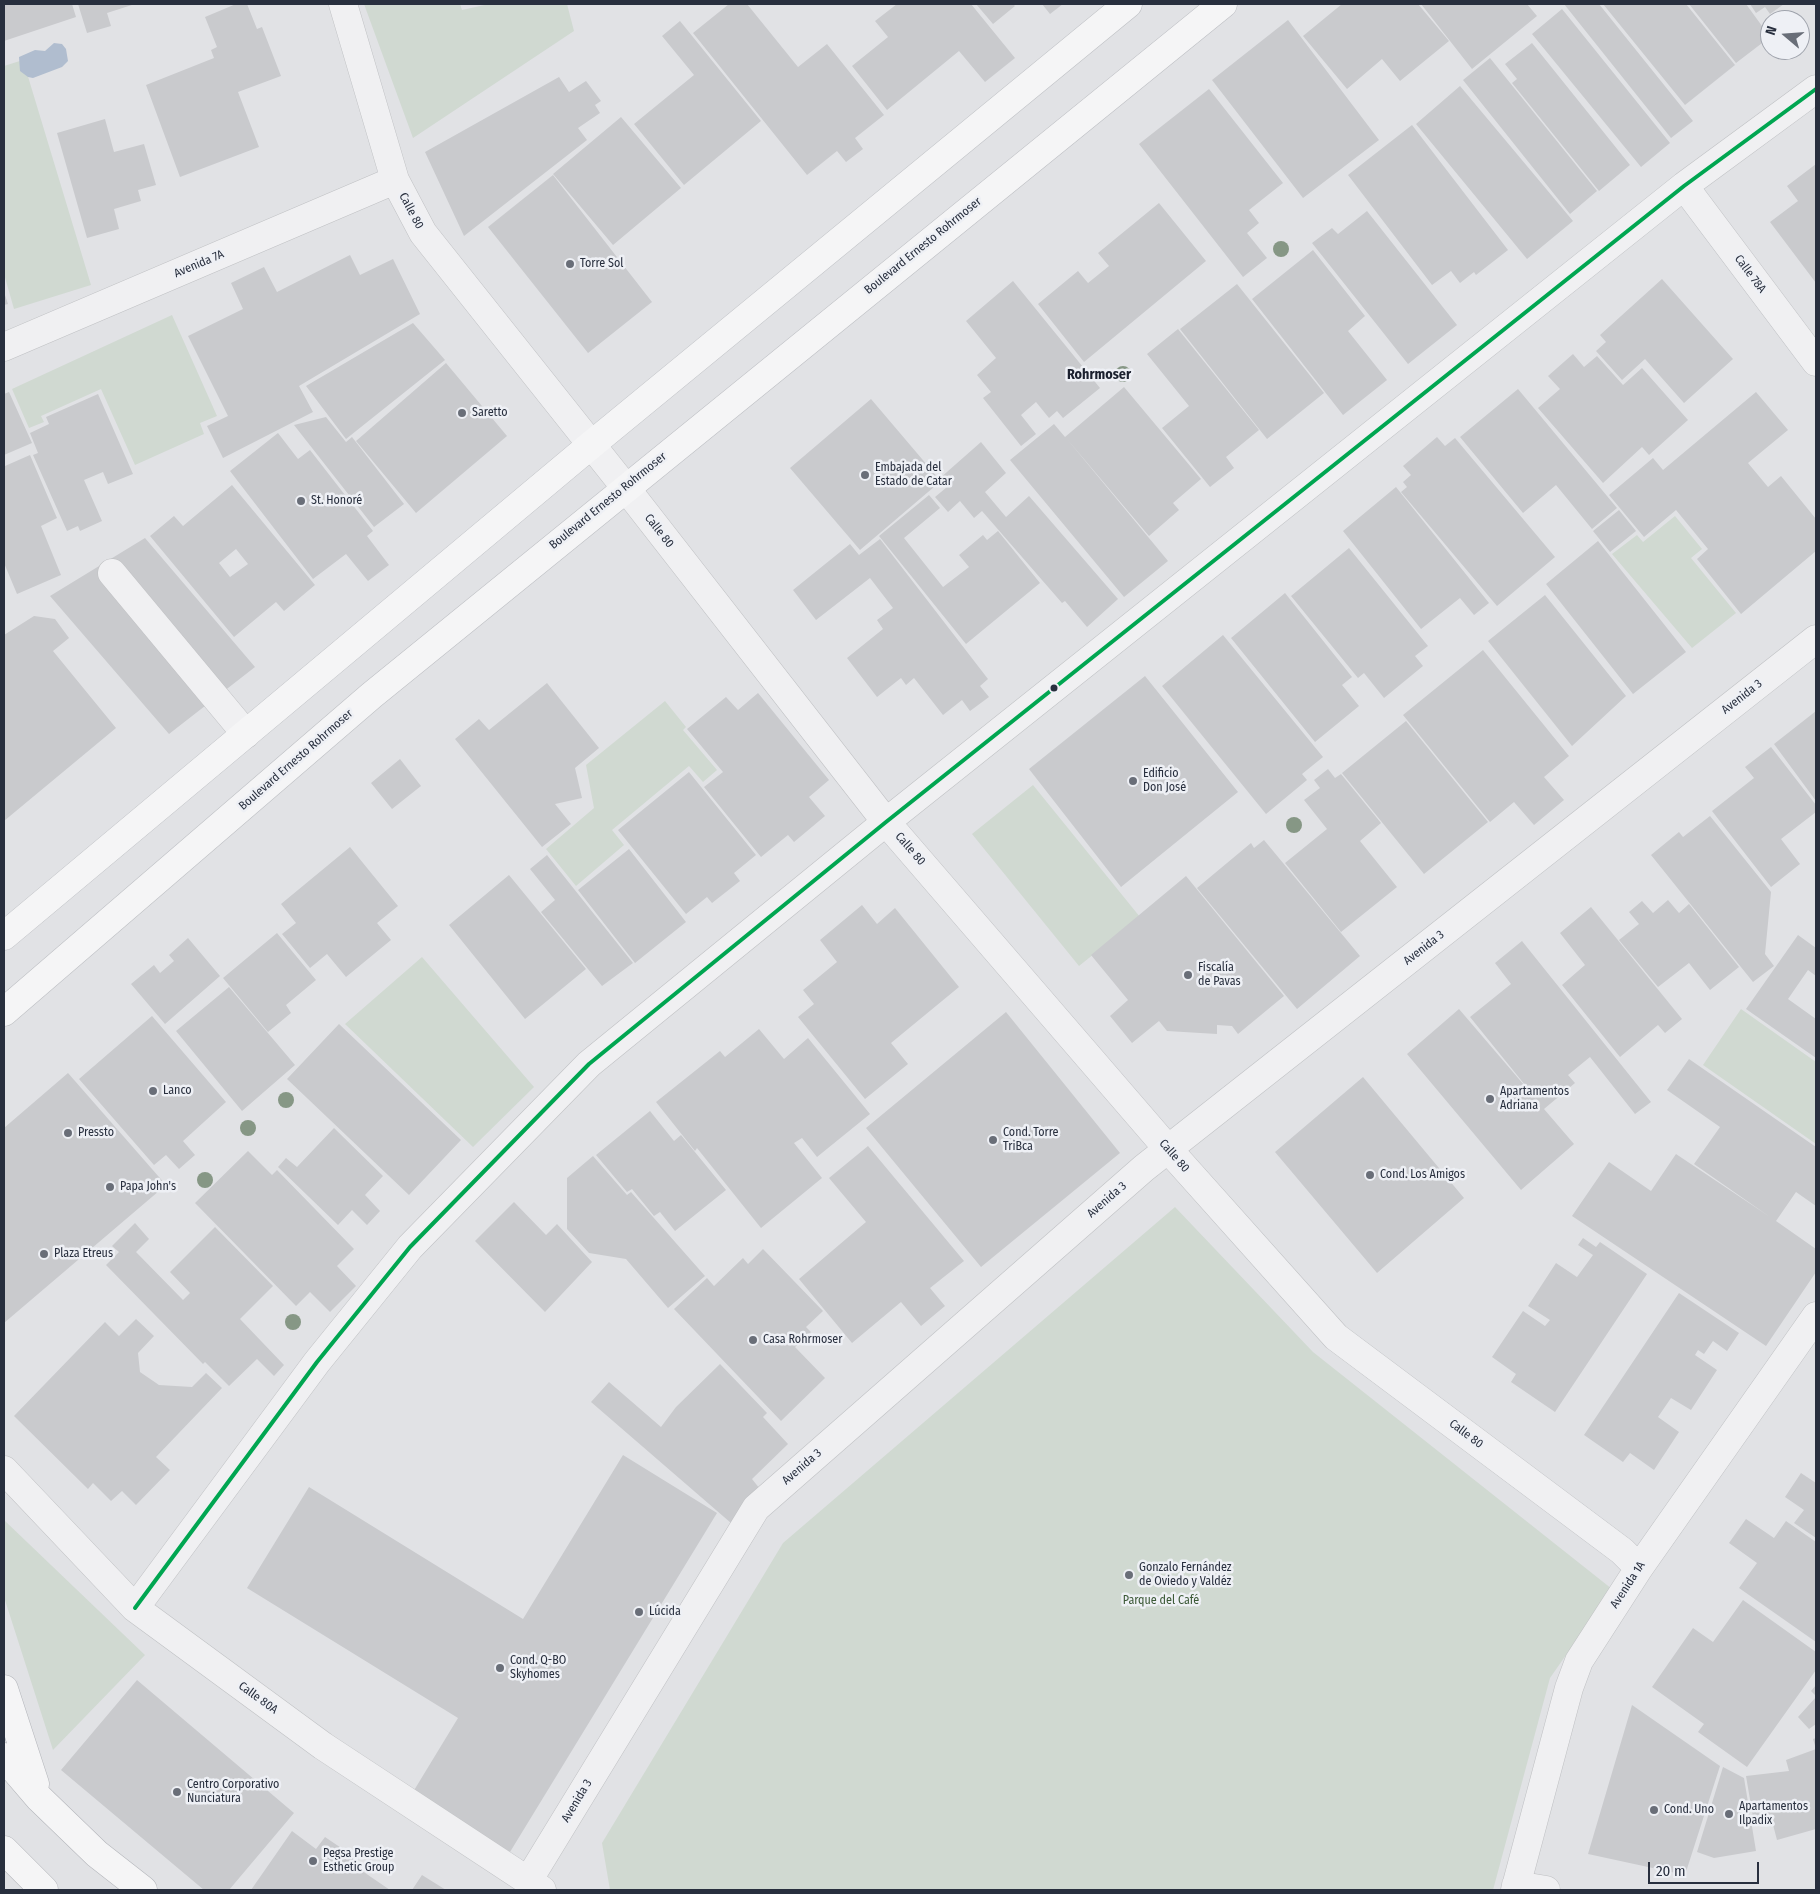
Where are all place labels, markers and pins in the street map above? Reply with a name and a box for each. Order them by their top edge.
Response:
place label: Torre Sol [580,257,623,271]
marker: Torre Sol [564,258,576,270]
place label: Saretto [472,406,508,420]
marker: Saretto [456,407,468,419]
place label: Embajada del Estado de Catar [875,461,952,489]
marker: Embajada del Estado de Catar [859,469,871,481]
place label: St. Honoré [311,494,362,508]
marker: St. Honoré [295,495,307,507]
unlabelled marker [1049,683,1059,693]
place label: Edificio Don José [1143,767,1186,795]
marker: Edificio Don José [1127,775,1139,787]
place label: Fiscalía de Pavas [1198,961,1241,989]
marker: Fiscalía de Pavas [1182,969,1194,981]
place label: Lanco [163,1084,192,1098]
marker: Lanco [147,1085,159,1097]
place label: Apartamentos Adriana [1500,1085,1569,1113]
marker: Apartamentos Adriana [1484,1093,1496,1105]
place label: Pressto [78,1126,114,1140]
place label: Cond. Torre TriBca [1003,1126,1058,1154]
marker: Pressto [62,1127,74,1139]
marker: Cond. Torre TriBca [987,1134,999,1146]
place label: Cond. Los Amigos [1380,1168,1465,1182]
marker: Cond. Los Amigos [1364,1169,1376,1181]
place label: Papa John's [120,1180,176,1194]
marker: Papa John's [104,1181,116,1193]
place label: Plaza Etreus [54,1247,113,1261]
marker: Plaza Etreus [38,1248,50,1260]
place label: Casa Rohrmoser [763,1333,842,1347]
marker: Casa Rohrmoser [747,1334,759,1346]
place label: Gonzalo Fernández de Oviedo y Valdéz [1139,1561,1232,1589]
marker: Gonzalo Fernández de Oviedo y Valdéz [1123,1569,1135,1581]
place label: Lúcida [649,1605,681,1619]
marker: Lúcida [633,1606,645,1618]
place label: Cond. Q-BO Skyhomes [510,1654,566,1682]
marker: Cond. Q-BO Skyhomes [494,1662,506,1674]
place label: Centro Corporativo Nunciatura [187,1778,279,1806]
marker: Centro Corporativo Nunciatura [171,1786,183,1798]
place label: Apartamentos Ilpadix [1739,1800,1808,1828]
place label: Cond. Uno [1664,1803,1714,1817]
marker: Cond. Uno [1648,1804,1660,1816]
marker: Apartamentos Ilpadix [1723,1808,1735,1820]
place label: Pegsa Prestige Esthetic Group [323,1847,394,1875]
marker: Pegsa Prestige Esthetic Group [307,1855,319,1867]

